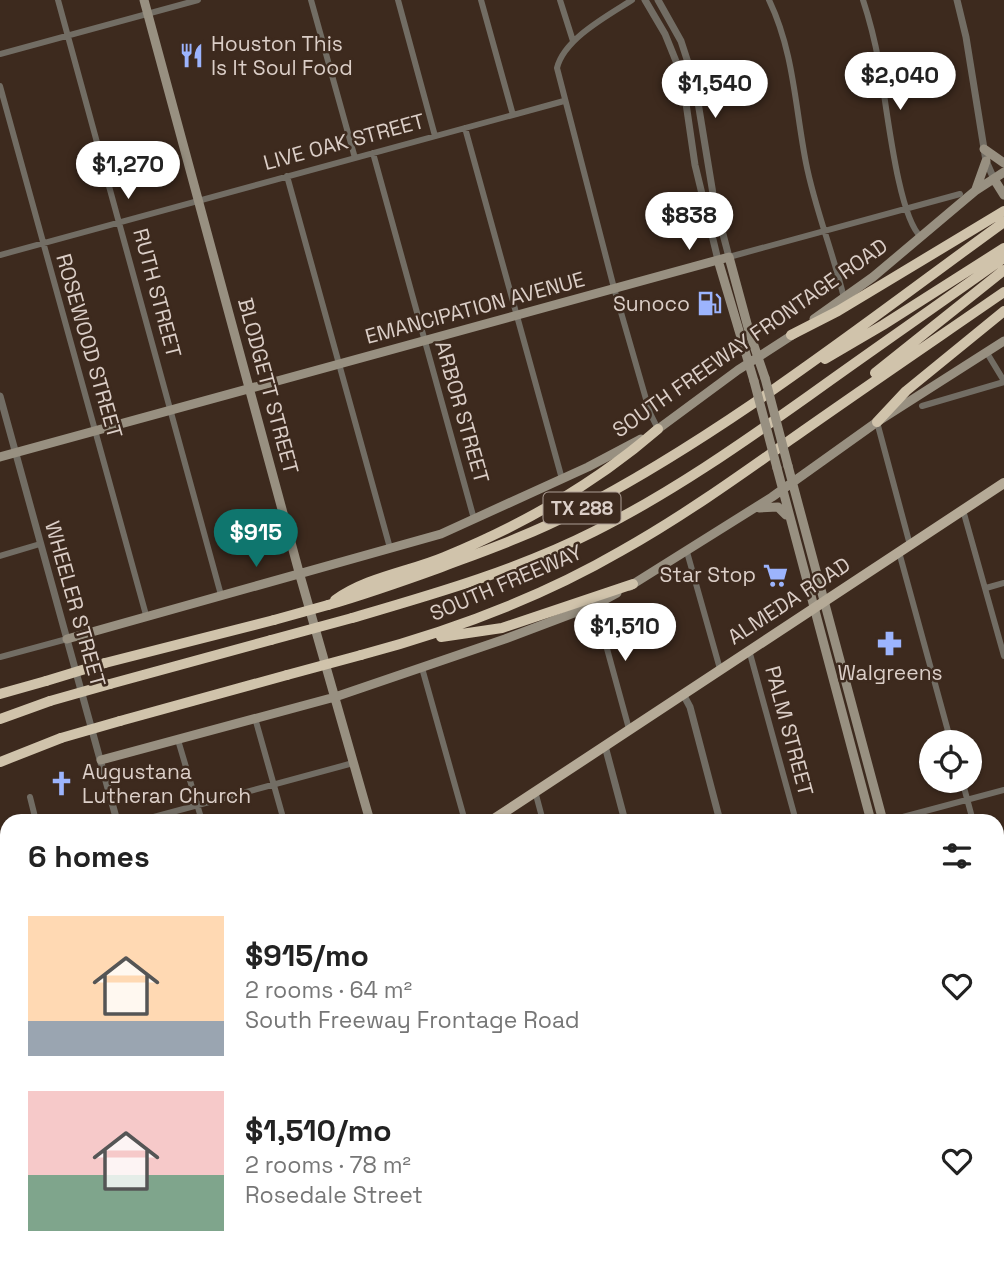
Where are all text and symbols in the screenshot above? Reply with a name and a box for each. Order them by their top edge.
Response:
place label: Houston This Is It Soul Food [211,30,353,81]
restaurant icon: Houston This Is It Soul Food [177,42,205,70]
pin: $2,040 [843,52,957,112]
pin: $1,540 [658,60,772,120]
text: $2,040 [861,60,939,90]
text: $1,540 [678,68,752,98]
street label: LIVE OAK STREET [260,107,427,176]
pin: $1,270 [71,142,185,201]
text: $1,270 [92,149,164,179]
pin: $838 [648,192,730,252]
text: $838 [661,200,717,230]
street label: RUTH STREET [127,225,188,360]
street label: SOUTH FREEWAY FRONTAGE ROAD [607,232,893,443]
street label: ROSEWOOD STREET [50,250,129,441]
street label: EMANCIPATION AVENUE [362,265,588,350]
place label: Sunoco [613,290,690,317]
fuel station icon: Sunoco [696,290,724,318]
street label: BLODGETT STREET [232,295,305,477]
street label: ARBOR STREET [429,338,496,486]
road number: TX 288 [544,492,620,524]
pin: $915 [215,510,297,569]
text: $915 [230,517,282,547]
street label: WHEELER STREET [39,518,112,690]
street label: SOUTH FREEWAY [426,538,586,627]
street label: ALMEDA ROAD [722,551,855,650]
place label: Star Stop [659,561,756,588]
supermarket icon: Star Stop [762,561,790,589]
pin: $1,510 [568,604,682,663]
text: $1,510 [590,611,660,641]
pharmacy icon: Walgreens [876,630,904,658]
place label: Walgreens [837,659,943,686]
street label: PALM STREET [759,663,820,799]
map controls [919,730,982,793]
button: locate [919,730,982,793]
place label: Augustana Lutheran Church [82,758,251,809]
church icon: Augustana Lutheran Church [48,770,76,798]
text: 6 homes [28,837,150,876]
icon: filters [938,837,976,875]
text: $915/mo [245,936,369,975]
icon: home [84,944,168,1028]
icon: heart [938,967,976,1005]
text: 2 rooms · 64 m² [245,975,412,1005]
text: South Freeway Frontage Road [245,1005,580,1035]
text: $1,510/mo [245,1111,392,1150]
icon: home [84,1119,168,1203]
icon: heart [938,1142,976,1180]
text: 2 rooms · 78 m² [245,1150,411,1180]
text: Rosedale Street [245,1180,423,1210]

